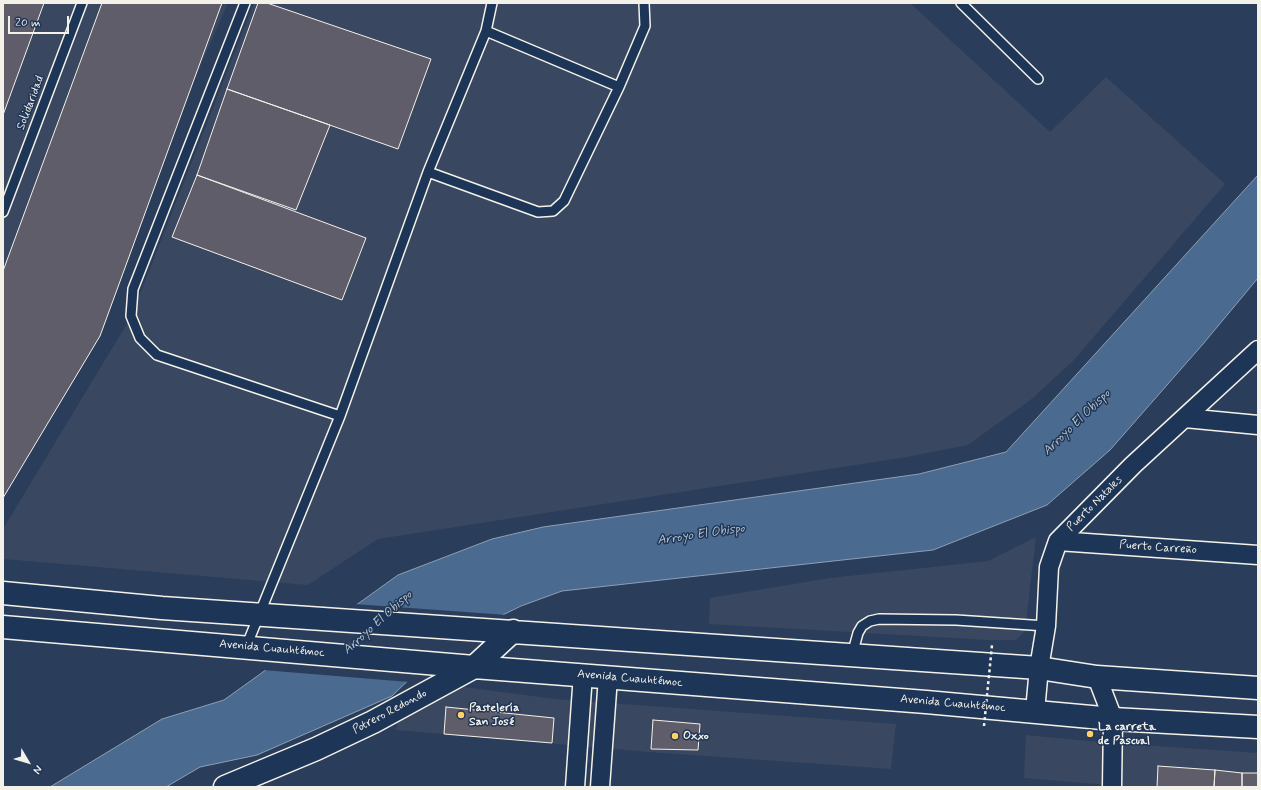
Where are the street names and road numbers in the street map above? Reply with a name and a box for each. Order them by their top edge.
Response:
street label: Solidaridad [14,74,48,132]
street label: Puerto Natales [1064,473,1126,535]
street label: Puerto Carreño [1119,538,1197,558]
street label: Avenida Cuauhtémoc [219,637,325,661]
street label: Avenida Cuauhtémoc [577,667,683,691]
street label: Potrero Redondo [351,686,429,738]
street label: Avenida Cuauhtémoc [900,692,1006,716]

